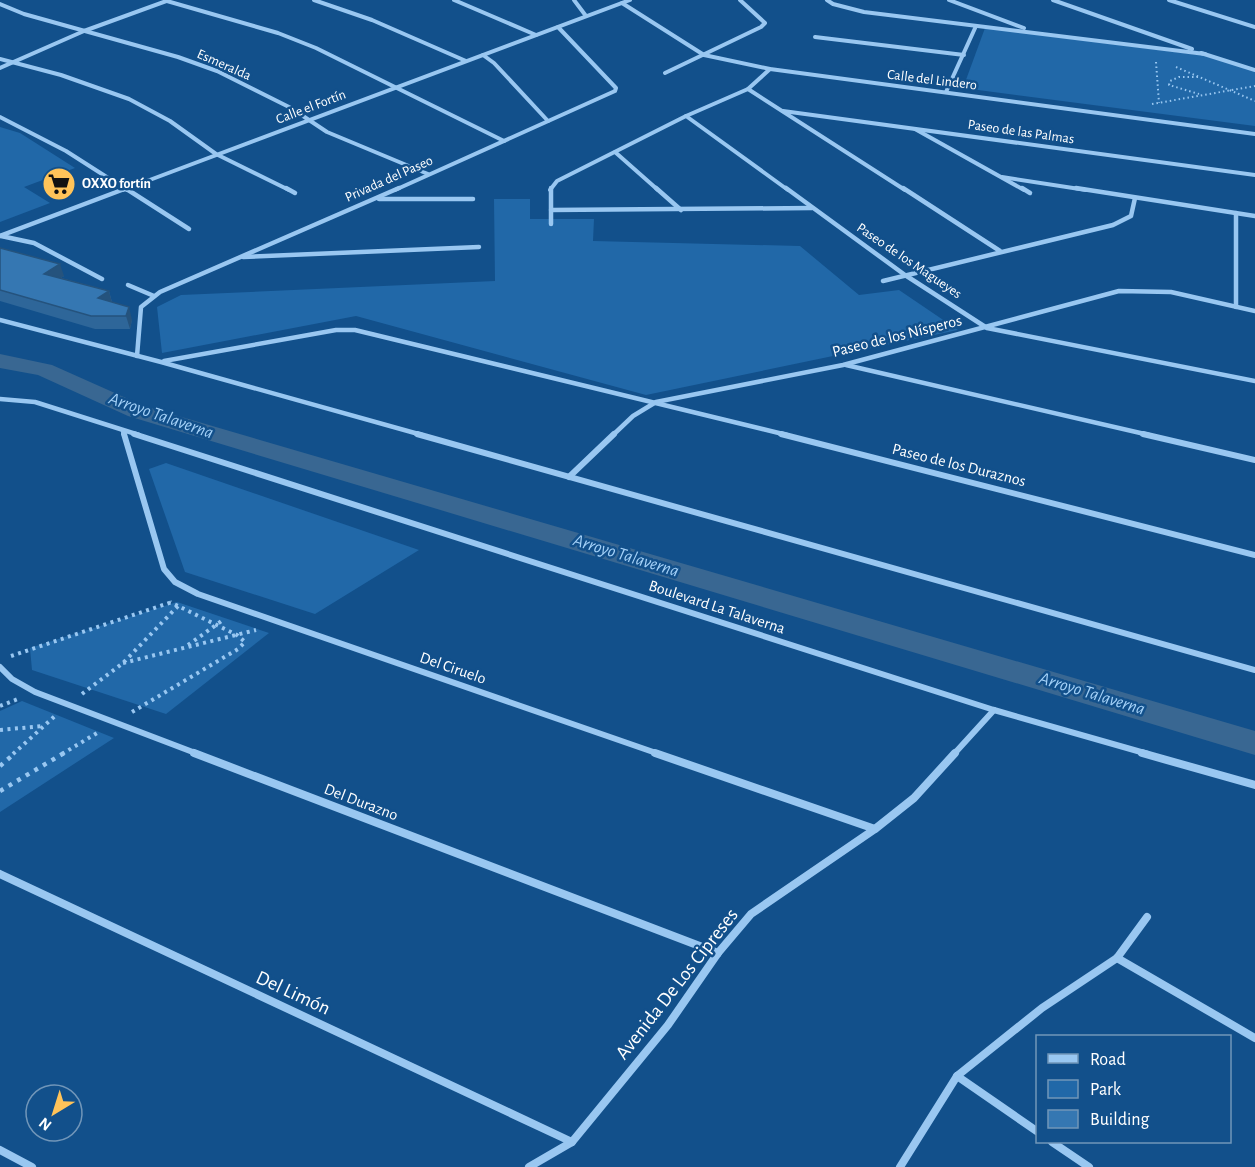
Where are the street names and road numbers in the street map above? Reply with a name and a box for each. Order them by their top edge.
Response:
street label: Esmeralda [195,47,254,83]
street label: Calle del Lindero [886,68,978,92]
street label: Calle el Fortín [274,87,348,127]
street label: Paseo de las Palmas [967,118,1075,146]
street label: Privada del Paseo [343,153,435,205]
street label: Paseo de los Magueyes [854,221,964,301]
street label: Paseo de los Nísperos [831,312,963,360]
street label: Paseo de los Duraznos [891,441,1028,489]
street label: Boulevard La Talaverna [647,577,787,637]
street label: Del Ciruelo [418,649,488,687]
street label: Del Durazno [322,781,400,823]
street label: Avenida De Los Cipreses [612,905,742,1063]
street label: Del Limón [253,967,333,1019]

